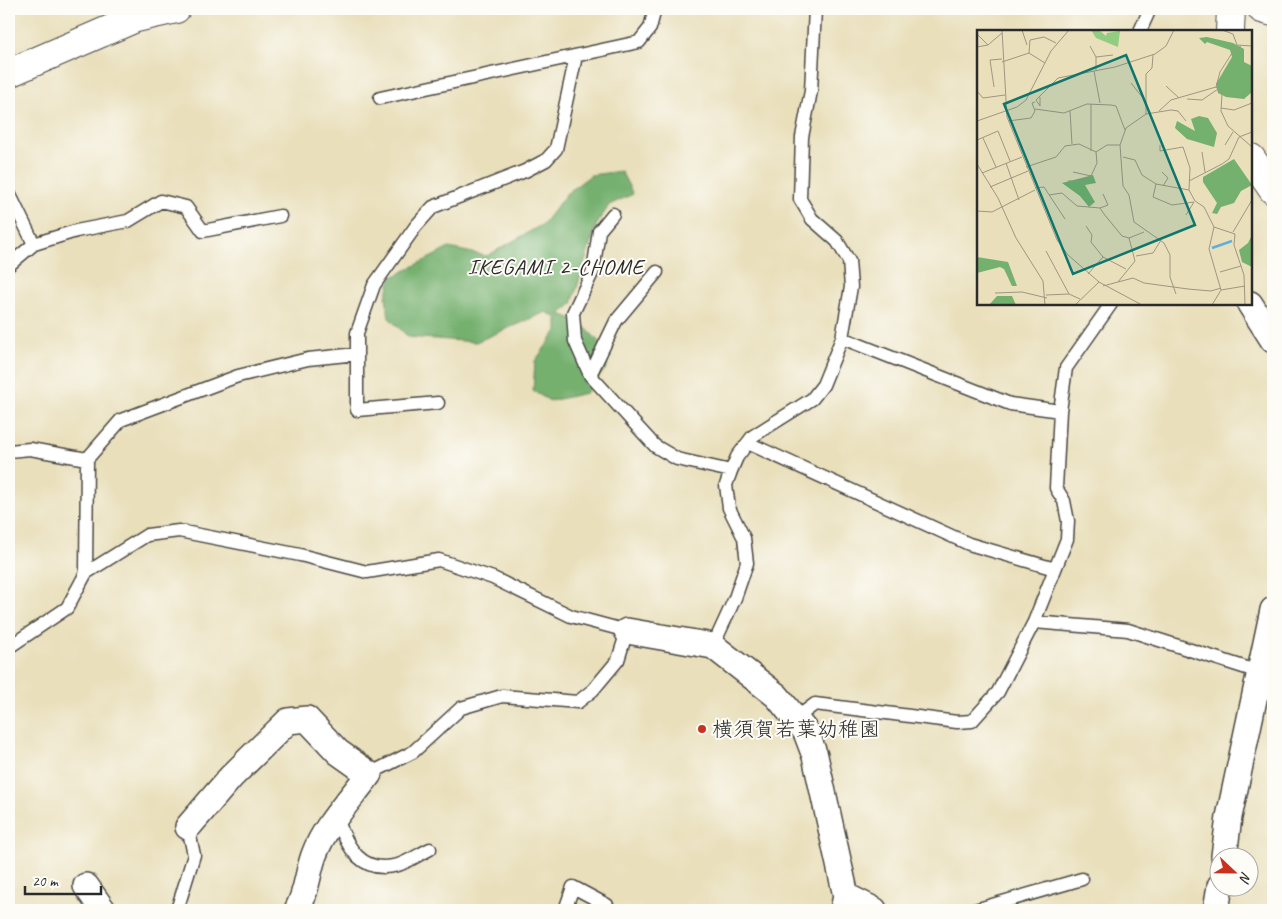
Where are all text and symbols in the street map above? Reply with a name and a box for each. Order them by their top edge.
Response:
inset map [977,30,1252,305]
district label: IKEGAMI 2-CHOME [468,253,647,281]
place label: 横須賀若葉幼稚園 [712,716,880,742]
marker: 横須賀若葉幼稚園 [696,723,708,735]
north arrow [1210,846,1260,896]
scale bar [25,864,101,896]
text: N [1235,869,1255,886]
text: 20 m [32,872,59,891]

